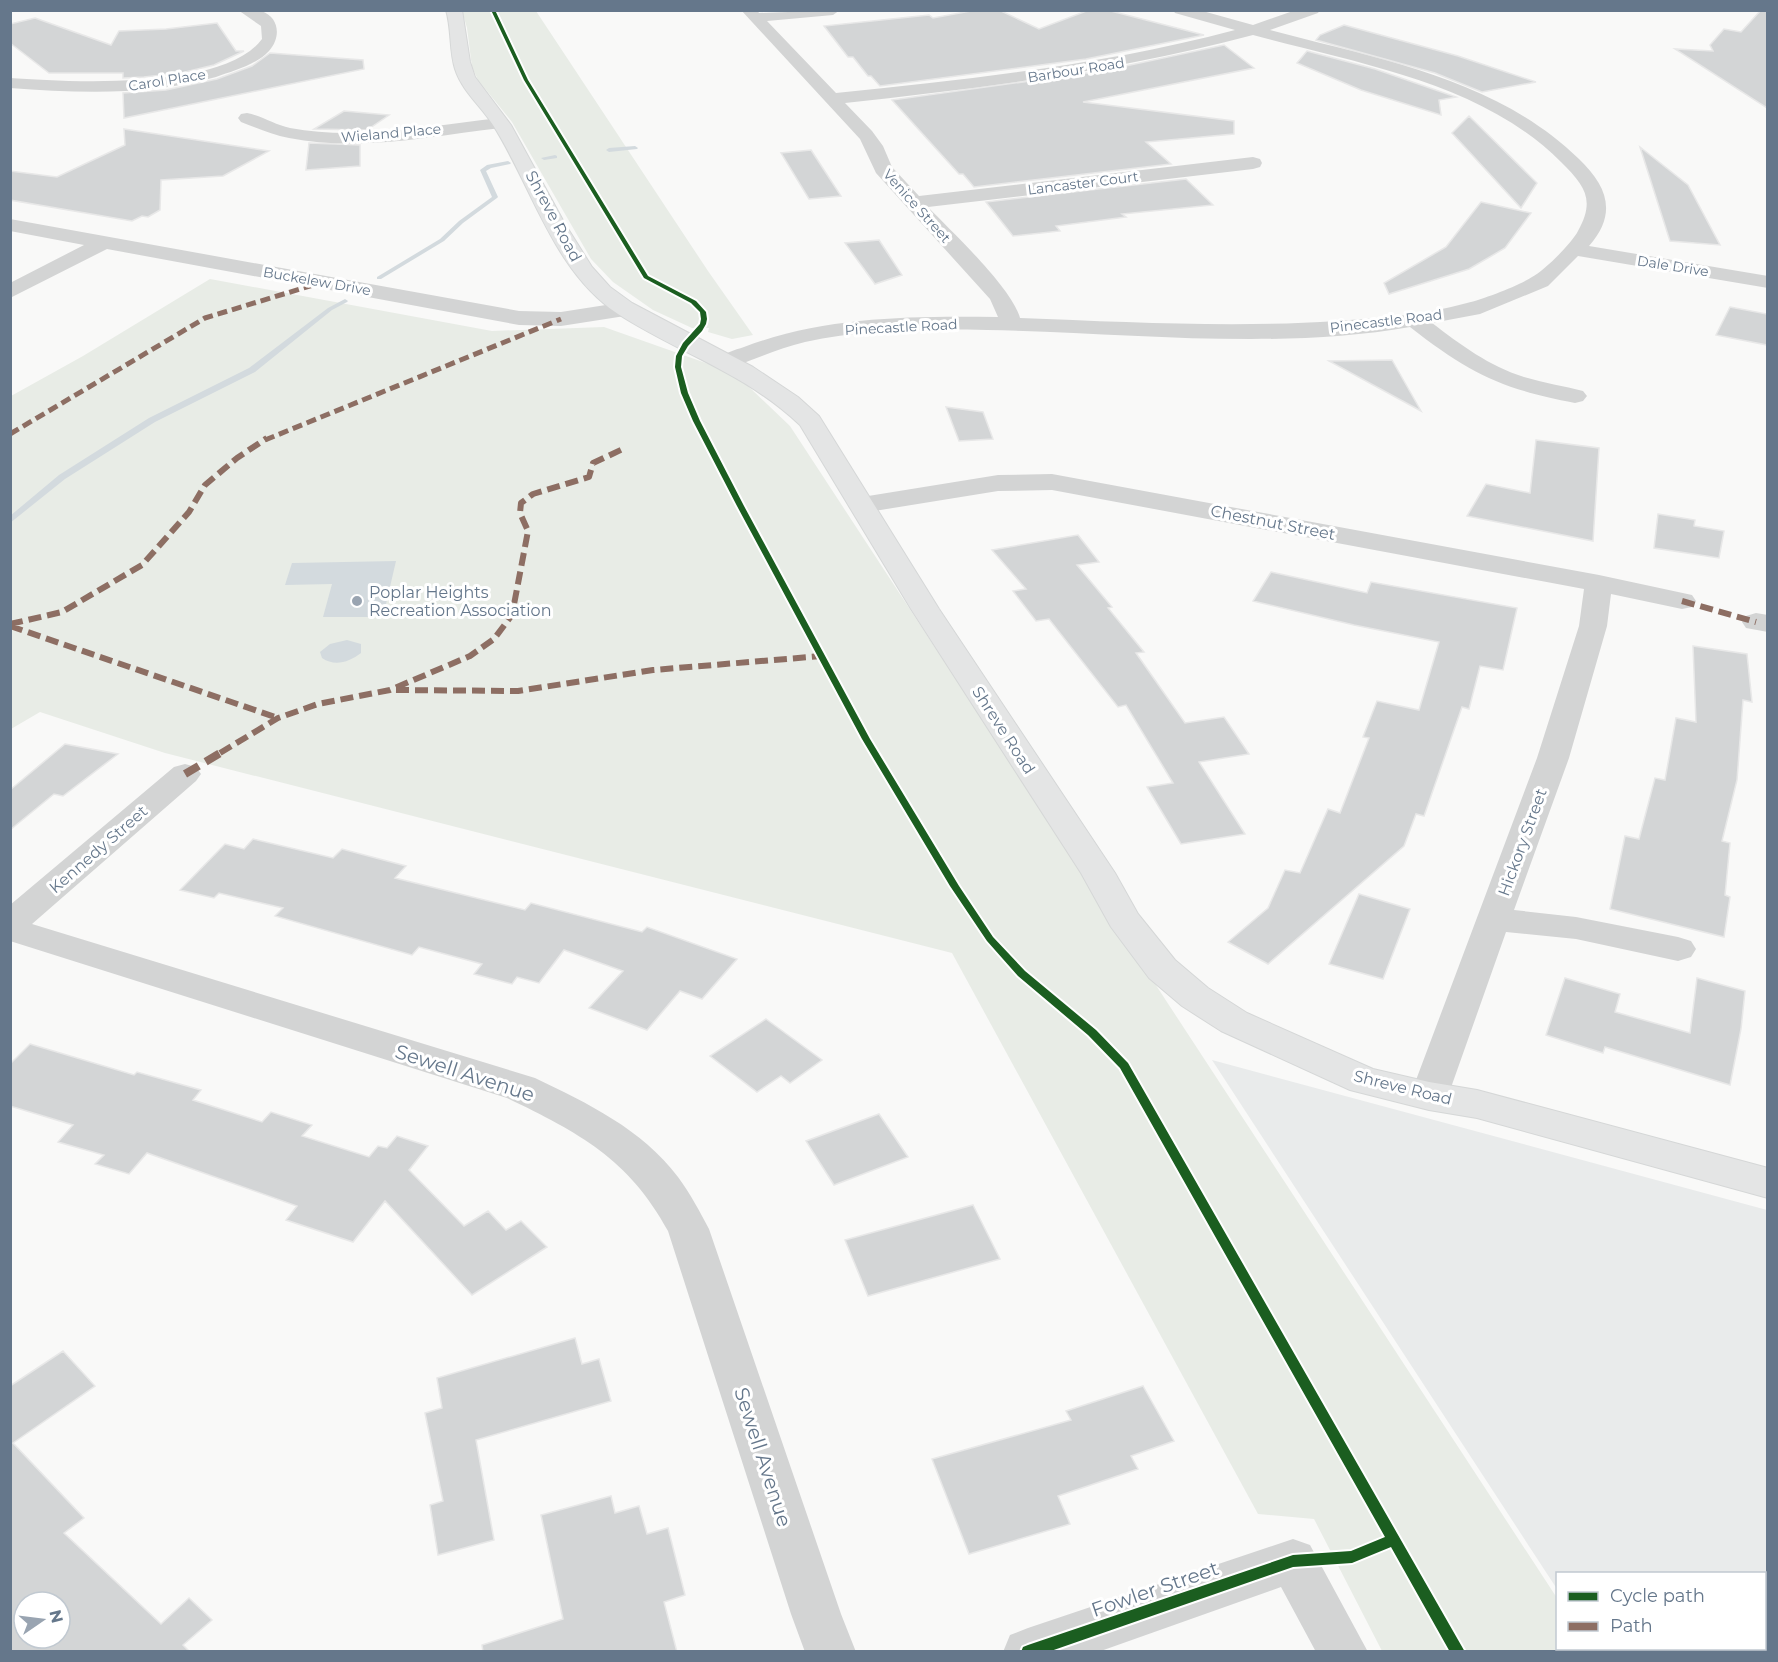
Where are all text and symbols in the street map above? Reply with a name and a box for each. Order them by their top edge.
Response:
street label: Barbour Road [1026,53,1126,87]
street label: Carol Place [127,65,207,95]
street label: Wieland Place [340,120,442,146]
street label: Venice Street [879,165,955,247]
street label: Shreve Road [522,167,586,265]
street label: Lancaster Court [1027,167,1140,199]
street label: Dale Drive [1636,251,1710,281]
street label: Buckelew Drive [262,263,372,299]
street label: Pinecastle Road [1329,305,1443,337]
street label: Pinecastle Road [844,315,958,339]
street label: Chestnut Street [1209,501,1337,544]
place label: Poplar Heights Recreation Association [369,583,551,620]
marker: Poplar Heights Recreation Association [350,594,364,608]
street label: Shreve Road [968,683,1039,778]
street label: Hickory Street [1494,785,1551,899]
street label: Kennedy Street [45,801,152,897]
street label: Sewell Avenue [392,1039,538,1107]
street label: Shreve Road [1352,1066,1454,1109]
street label: Sewell Avenue [729,1384,797,1530]
street label: Fowler Street [1088,1556,1222,1622]
legend [1556,1572,1766,1650]
text: Cycle path [1610,1585,1705,1607]
north arrow [12,1590,72,1650]
text: N [45,1608,67,1625]
text: Path [1610,1615,1653,1637]

